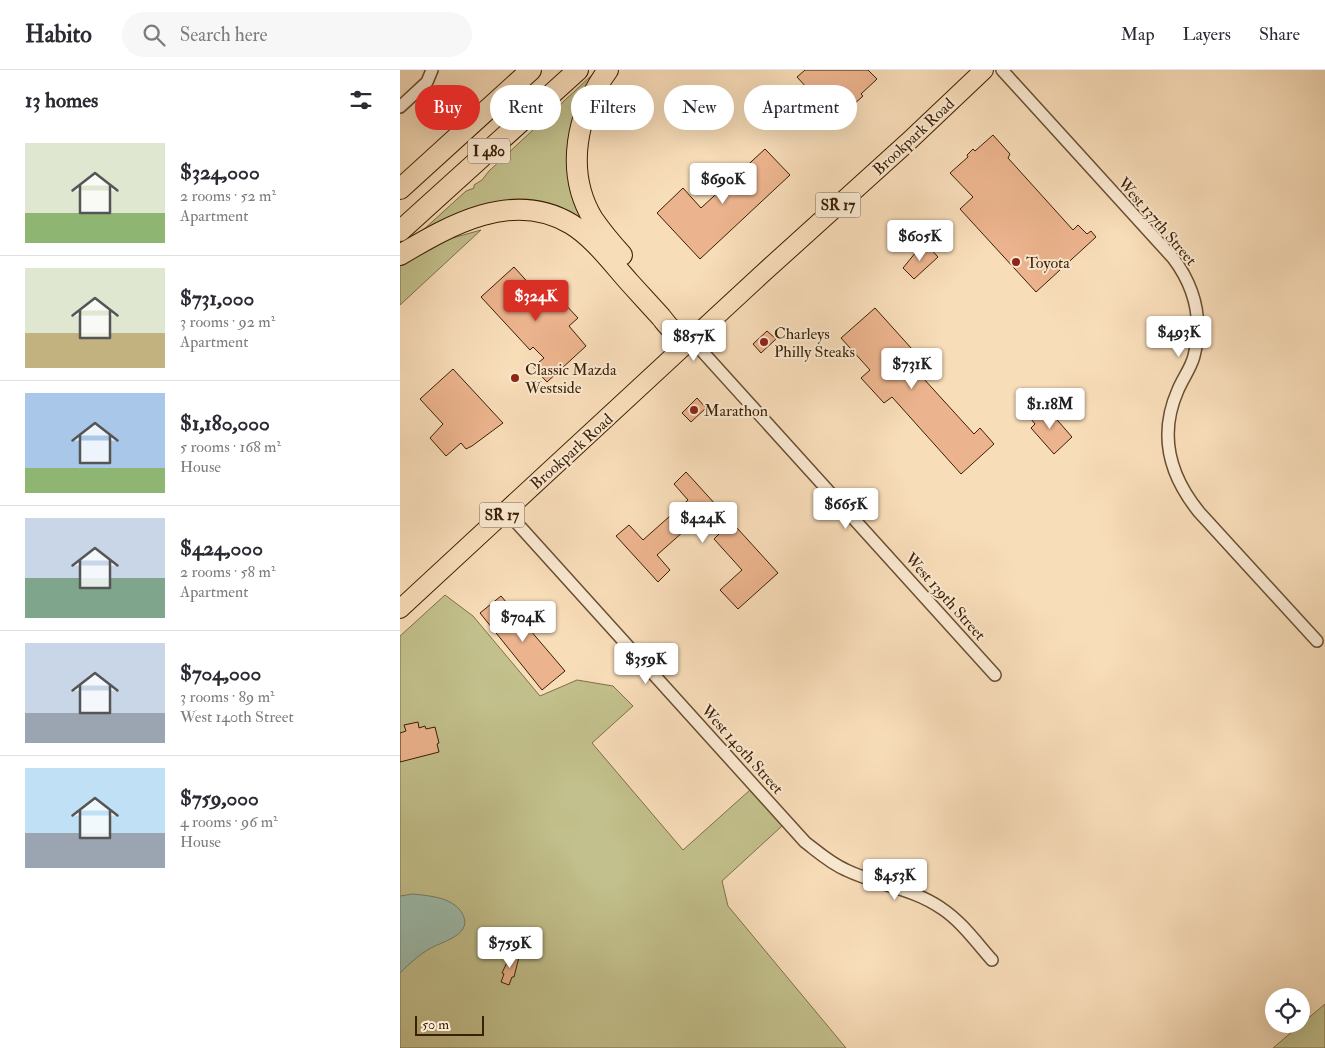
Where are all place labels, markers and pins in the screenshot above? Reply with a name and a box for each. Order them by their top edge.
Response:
pin: $690K [688,162,758,205]
pin: $605K [885,220,955,262]
place label: Toyota [1026,253,1070,273]
marker: Toyota [1010,256,1022,268]
pin: $324K [501,280,571,322]
pin: $493K [1144,316,1214,358]
pin: $857K [659,320,729,362]
place label: Charleys Philly Steaks [774,324,855,362]
marker: Charleys Philly Steaks [758,336,770,348]
pin: $731K [877,348,947,390]
place label: Classic Mazda Westside [524,360,617,398]
marker: Classic Mazda Westside [509,372,521,384]
pin: $1.18M [1009,388,1091,430]
place label: Marathon [704,401,768,421]
marker: Marathon [688,404,700,416]
pin: $665K [811,488,881,530]
pin: $424K [668,502,738,544]
pin: $704K [488,600,558,643]
pin: $359K [611,642,681,685]
pin: $453K [860,858,930,901]
pin: $759K [475,926,545,969]

